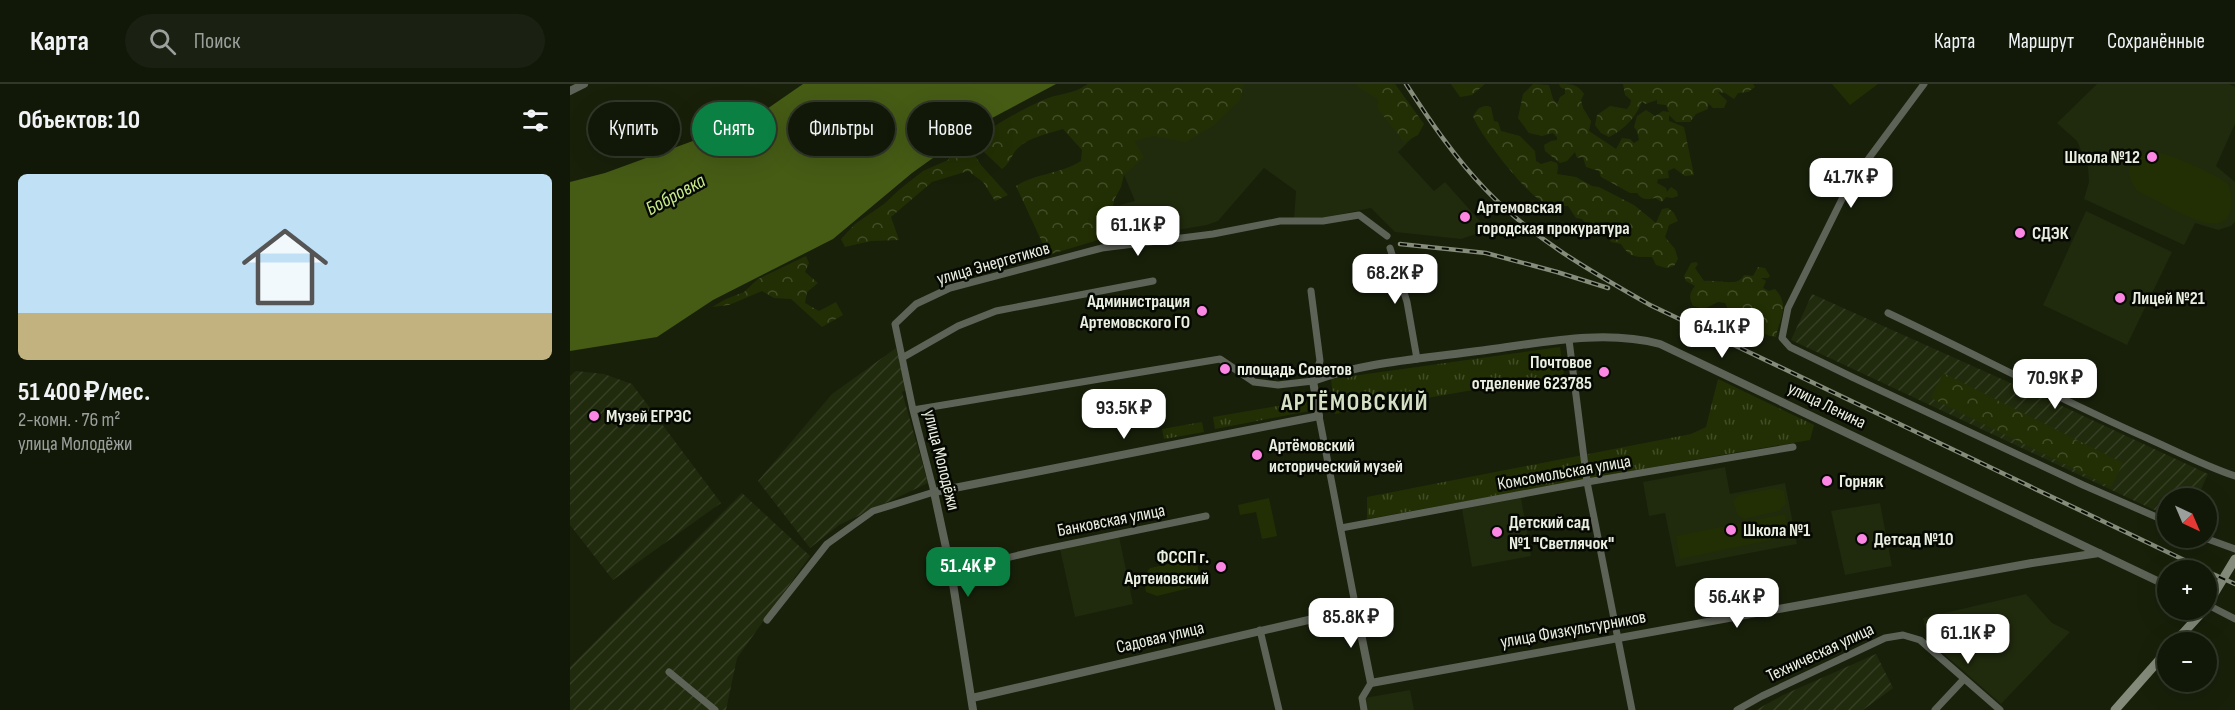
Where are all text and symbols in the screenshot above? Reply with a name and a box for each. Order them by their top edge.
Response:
search box [125,14,545,68]
text: Карта [30,25,89,58]
icon: search [146,25,179,58]
text: Поиск [194,28,240,55]
text: Карта [1934,29,1975,54]
text: Маршрут [2008,29,2074,54]
text: Сохранённые [2107,29,2205,54]
chip: Купить [588,102,680,156]
chip: Снять [692,102,776,156]
chip: Фильтры [788,102,895,156]
chip: Новое [907,102,993,156]
icon: filters [519,104,552,137]
text: Объектов: 10 [18,105,140,136]
place label: Школа №12 [2065,147,2140,168]
marker: Школа №12 [2145,150,2159,164]
pin: 41.7K ₽ [1796,158,1906,209]
text: 41.7K ₽ [1824,165,1878,189]
water label: Бобровка [641,169,709,221]
place label: Артемовская городская прокуратура [1476,197,1630,239]
pin: 61.1K ₽ [1083,206,1193,257]
marker: Артемовская городская прокуратура [1458,210,1472,224]
icon: home [231,213,339,321]
text: 61.1K ₽ [1110,213,1166,237]
place label: СДЭК [2032,223,2069,244]
marker: СДЭК [2013,226,2027,240]
street label: улица Энергетиков [934,237,1052,290]
pin: 68.2K ₽ [1340,254,1450,305]
text: 68.2K ₽ [1366,261,1424,285]
place label: Лицей №21 [2132,288,2205,309]
place label: Администрация Артемовского ГО [1079,291,1190,333]
marker: Лицей №21 [2113,291,2127,305]
marker: Администрация Артемовского ГО [1195,304,1209,318]
pin: 64.1K ₽ [1667,308,1777,359]
text: 64.1K ₽ [1694,315,1750,339]
place label: Почтовое отделение 623785 [1472,352,1592,394]
place label: площадь Советов [1237,359,1352,380]
pin: 70.9K ₽ [2000,359,2110,410]
marker: площадь Советов [1218,362,1232,376]
marker: Почтовое отделение 623785 [1597,365,1611,379]
text: 70.9K ₽ [2027,366,2083,390]
text: 51 400 ₽/мес. [18,377,150,408]
street label: улица Ленина [1784,378,1869,433]
district label: АРТЁМОВСКИЙ [1280,388,1429,417]
pin: 93.5K ₽ [1069,389,1179,440]
text: 93.5K ₽ [1096,396,1152,420]
place label: Музей ЕГРЭС [606,406,691,427]
text: 2-комн. · 76 m² [18,408,120,432]
street label: улица Молодёжи [919,408,964,513]
marker: Музей ЕГРЭС [587,409,601,423]
text: улица Молодёжи [18,432,132,456]
place label: Артёмовский исторический музей [1268,435,1403,477]
marker: Артёмовский исторический музей [1250,448,1264,462]
street label: Комсомольская улица [1496,450,1633,495]
place label: Горняк [1839,471,1884,492]
marker: Горняк [1820,474,1834,488]
north arrow [2157,488,2217,548]
map controls [2157,488,2217,692]
street label: Банковская улица [1055,500,1167,541]
place label: Детский сад №1 "Светлячок" [1509,512,1614,554]
place label: Школа №1 [1743,520,1810,541]
marker: Школа №1 [1724,523,1738,537]
marker: Детский сад №1 "Светлячок" [1490,525,1504,539]
place label: Детсад №10 [1874,529,1954,550]
marker: Детсад №10 [1855,532,1869,546]
pin: 51.4K ₽ [913,547,1023,598]
place label: ФССП г. Артеиовский [1123,547,1209,589]
text: 51.4K ₽ [940,554,996,578]
marker: ФССП г. Артеиовский [1214,560,1228,574]
button: + [2157,560,2217,620]
pin: 56.4K ₽ [1682,578,1792,629]
text: 56.4K ₽ [1709,585,1765,609]
pin: 85.8K ₽ [1296,598,1406,649]
text: 85.8K ₽ [1323,605,1379,629]
street label: улица Физкультурников [1499,606,1648,653]
pin: 61.1K ₽ [1913,614,2023,665]
street label: Садовая улица [1114,617,1206,658]
street label: Техническая улица [1763,618,1877,686]
text: 61.1K ₽ [1940,621,1996,645]
button: − [2157,632,2217,692]

